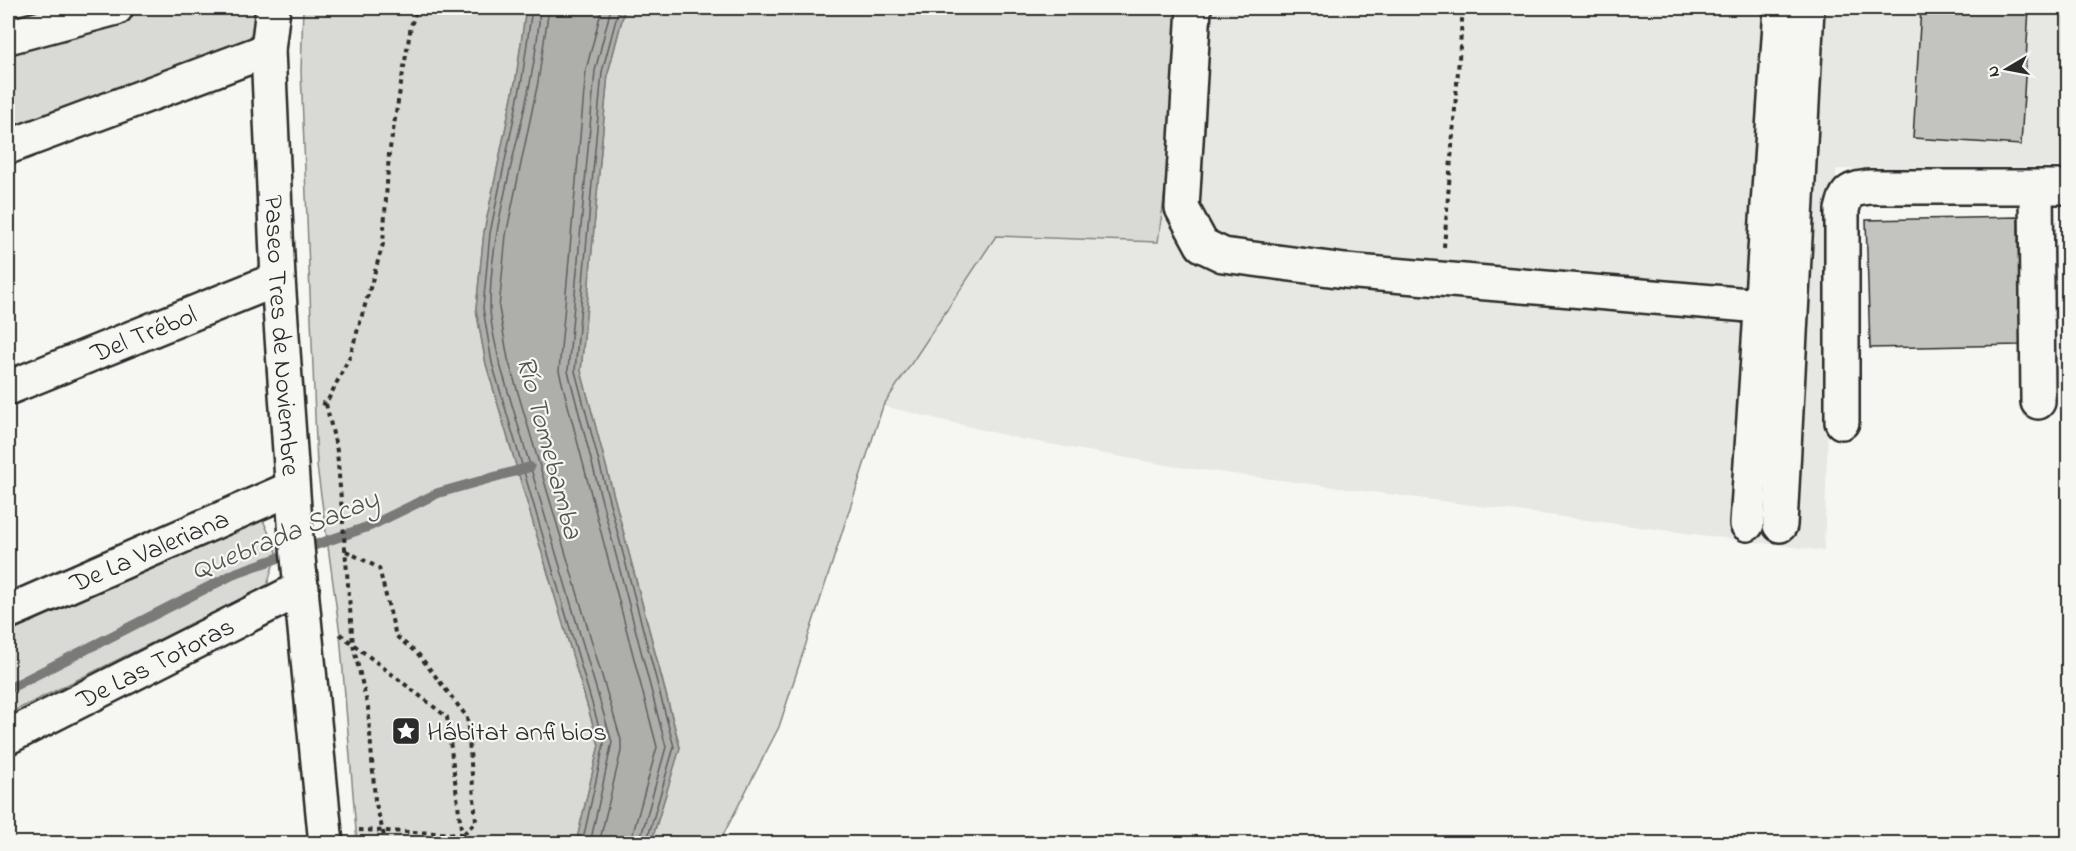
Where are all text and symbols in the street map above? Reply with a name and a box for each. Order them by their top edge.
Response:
north arrow [1977,39,2037,99]
text: N [1981,64,2007,79]
street label: Paseo Tres de Noviembre [252,194,309,478]
street label: Del Trébol [85,297,203,375]
water label: Río Tomebamba [504,352,592,545]
water label: Quebrada Sacay [185,480,386,593]
street label: De La Valeriana [64,501,236,605]
street label: De Las Totoras [70,608,242,721]
place label: Hábitat anfibios [427,714,607,753]
place icon: Hábitat anfibios [390,715,422,747]

